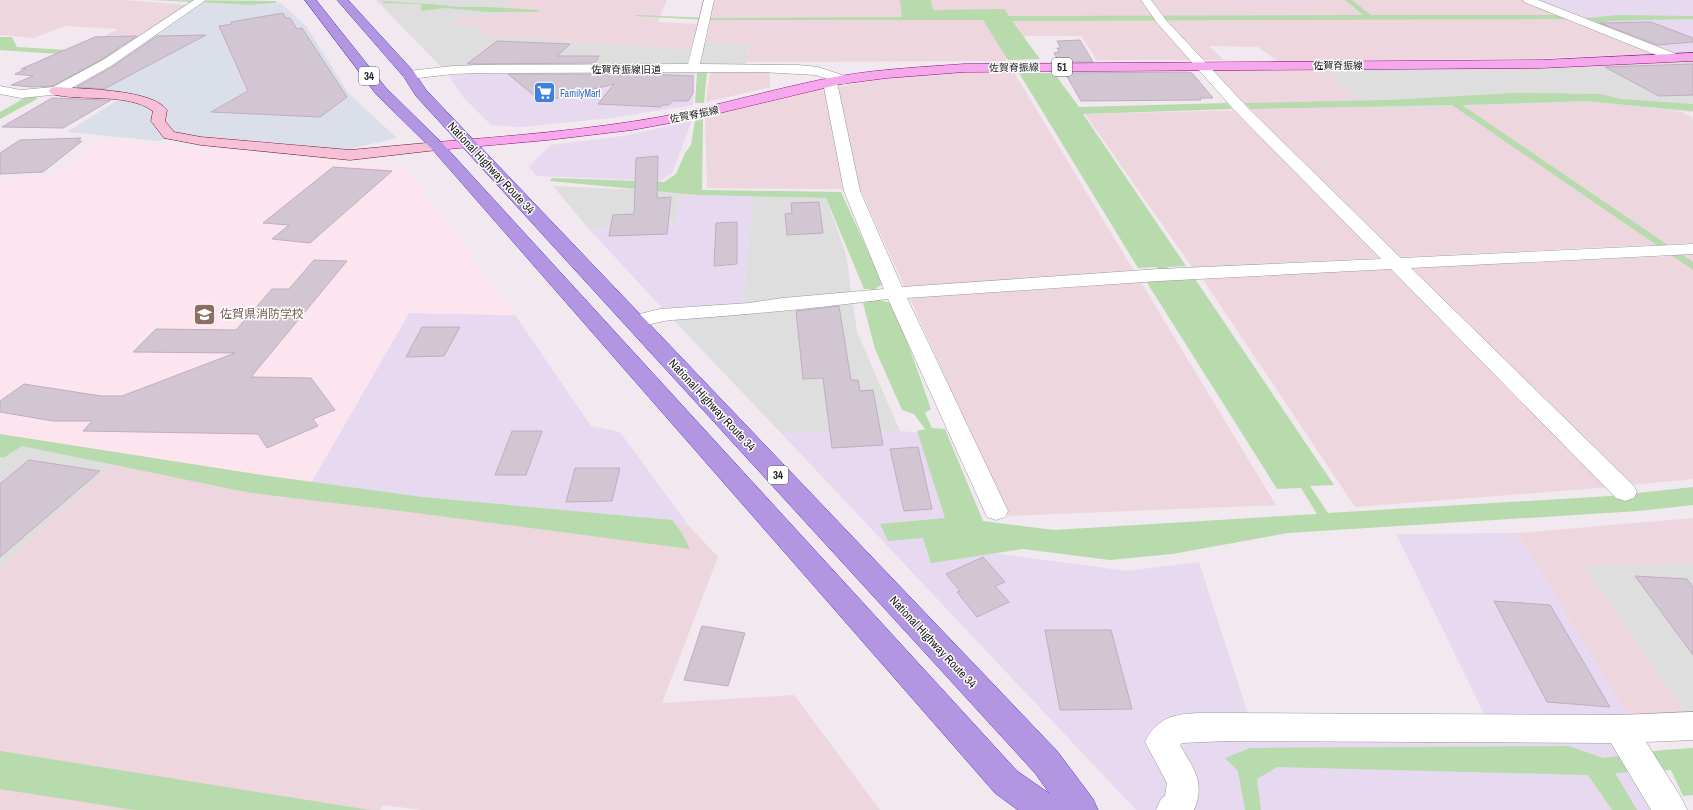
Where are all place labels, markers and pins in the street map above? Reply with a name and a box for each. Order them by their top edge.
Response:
supermarket icon: FamilyMart [532,80,558,106]
place label: FamilyMart [560,87,601,100]
school or university icon: 佐賀県消防学校 [191,301,217,327]
place label: 佐賀県消防学校 [220,306,304,322]

